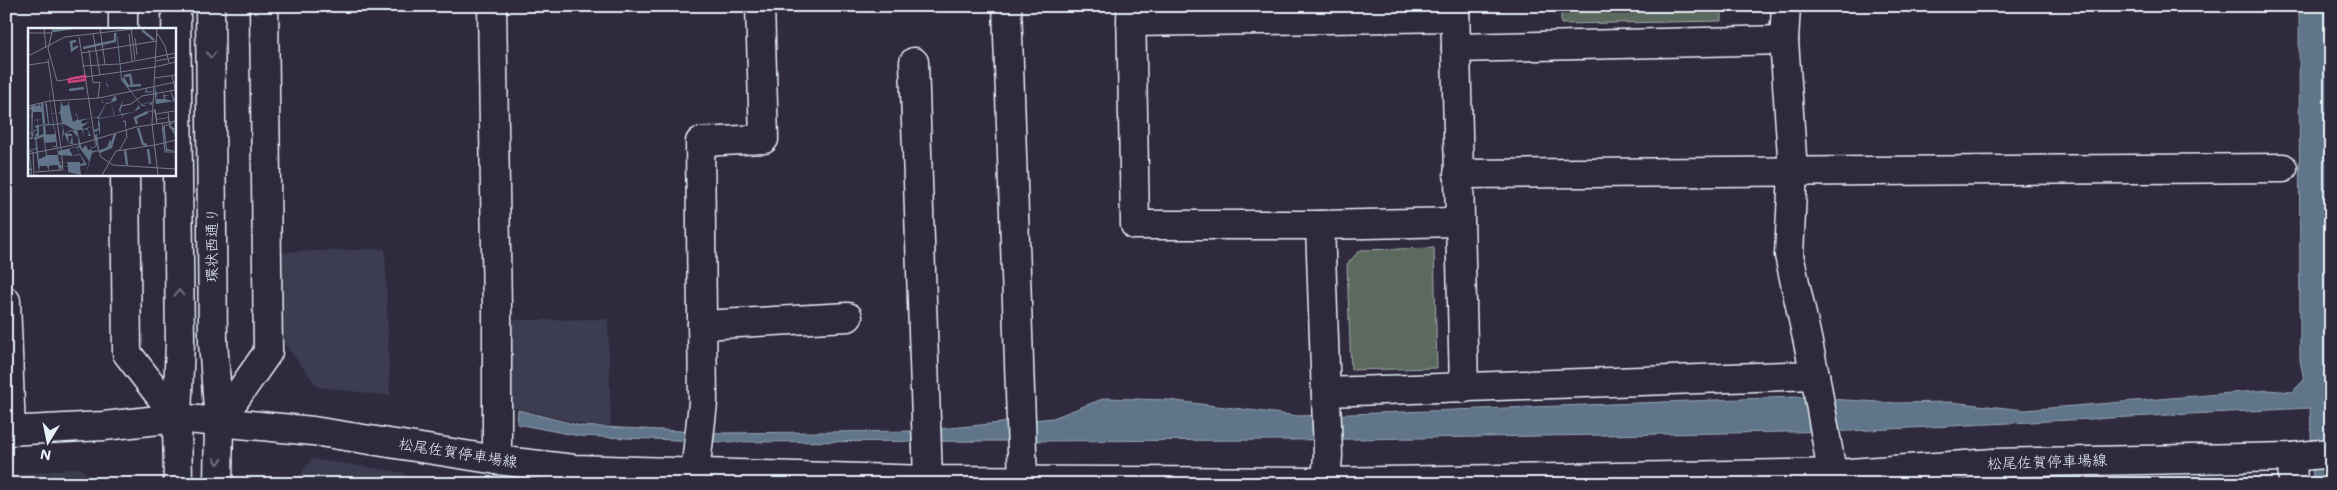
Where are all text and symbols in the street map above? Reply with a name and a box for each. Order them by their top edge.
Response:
inset map [28,28,175,175]
one-way arrow [206,52,216,59]
street label: 環状西通り [201,207,221,283]
one-way arrow [174,289,185,297]
north arrow [22,418,72,468]
street label: 松尾佐賀停車場線 [397,433,519,471]
text: N [39,445,53,466]
street label: 松尾佐賀停車場線 [1987,449,2107,473]
one-way arrow [213,457,223,465]

